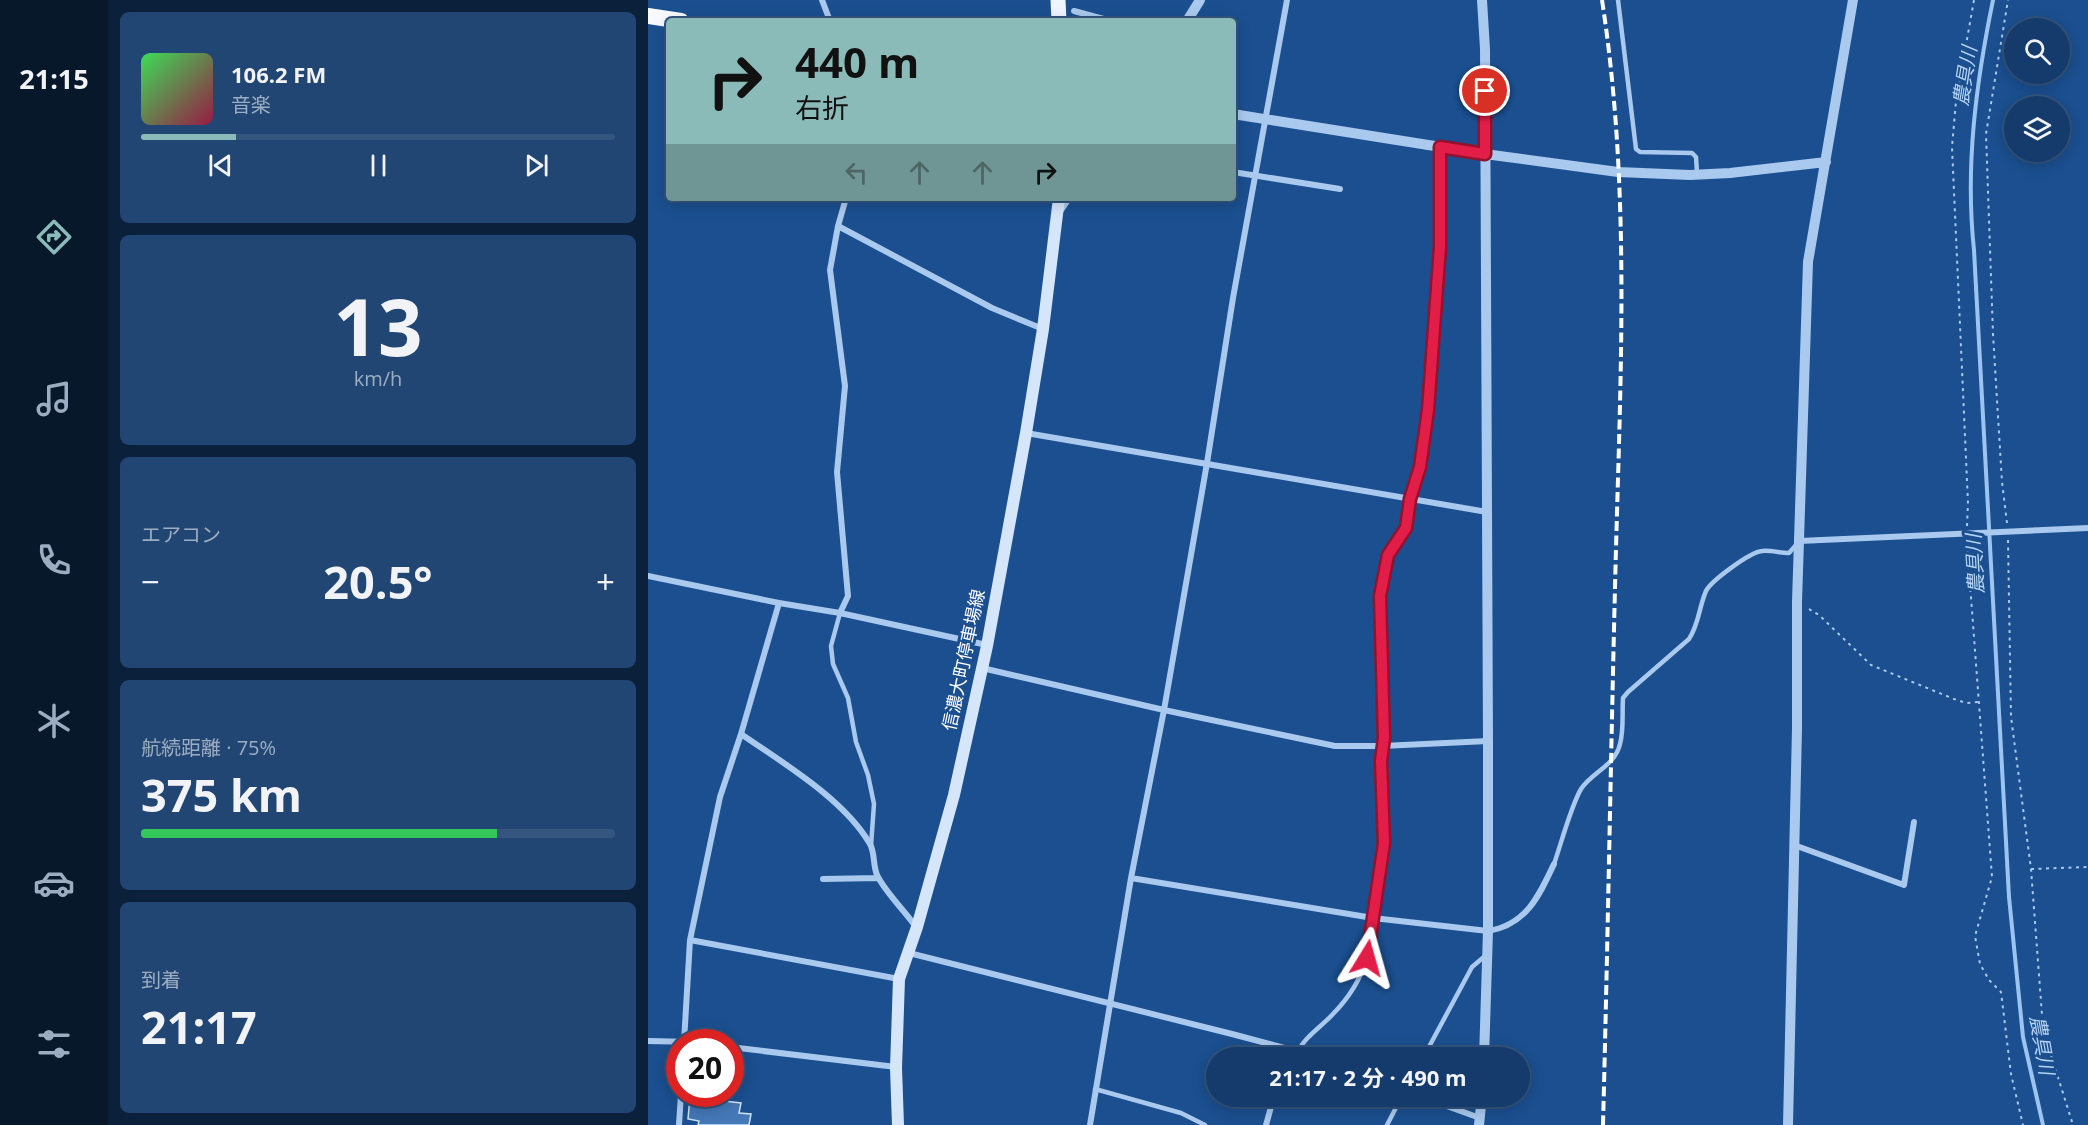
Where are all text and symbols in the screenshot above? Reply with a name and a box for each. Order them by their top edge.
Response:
map controls [2004,18,2070,162]
button: search [2004,18,2070,84]
text: 440 m [795,33,919,90]
icon: right [696,42,774,120]
water label: 農具川 [1946,42,1983,108]
text: 106.2 FM [231,59,326,89]
text: 21:15 [19,60,89,97]
pin [1459,65,1510,116]
icon: arrive [1468,74,1501,107]
text: 右折 [795,89,849,126]
text: 音楽 [231,91,271,118]
button: layers [2004,96,2070,162]
icon: previous [204,149,237,182]
icon: pause [362,149,395,182]
icon: next [520,149,553,182]
icon: left [840,156,873,189]
icon: ahead [903,156,936,189]
icon: ahead [966,156,999,189]
icon: right [1029,156,1062,189]
icon: directions [33,216,75,258]
text: 13 [333,273,423,379]
text: km/h [354,365,402,392]
icon: music [33,378,75,420]
text: エアコン [141,521,221,548]
water label: 農具川 [1959,531,1990,595]
icon: phone [33,539,75,581]
text: 20.5° [323,551,433,612]
text: − [141,559,160,604]
text: + [596,559,615,604]
street label: 信濃大町停車場線 [936,587,990,733]
icon: climate [33,700,75,742]
text: 航続距離 · 75% [141,734,276,761]
text: 375 km [141,764,302,825]
icon: car [33,862,75,904]
position arrow [1335,926,1399,990]
text: 到着 [141,966,181,993]
text: 21:17 [141,996,257,1057]
water label: 農具川 [2024,1013,2061,1079]
icon: filters [33,1023,75,1065]
speed limit sign: 20 [666,1029,744,1107]
text: 21:17 · 2 分 · 490 m [1269,1062,1467,1092]

